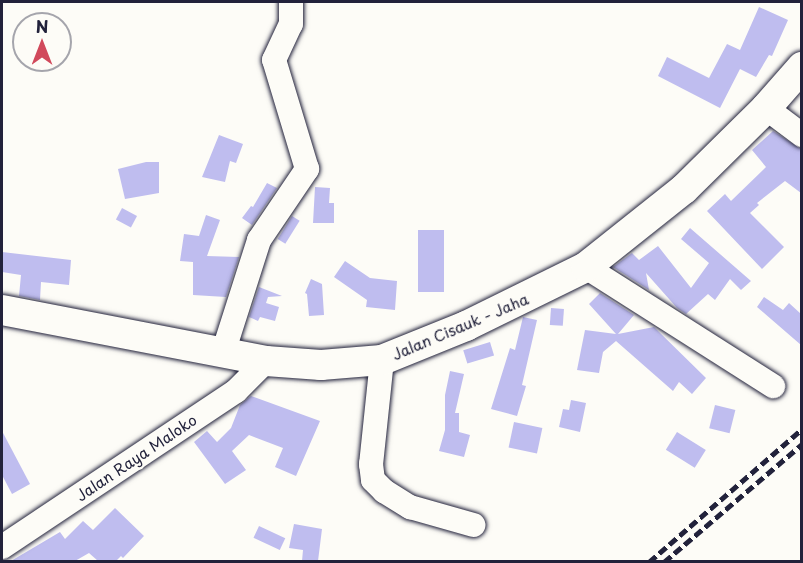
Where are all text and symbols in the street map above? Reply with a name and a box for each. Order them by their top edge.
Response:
north arrow [12,12,72,72]
text: N [36,14,48,38]
street label: Jalan Cisauk - Jaha [388,289,532,363]
street label: Jalan Raya Maloko [72,410,200,504]

